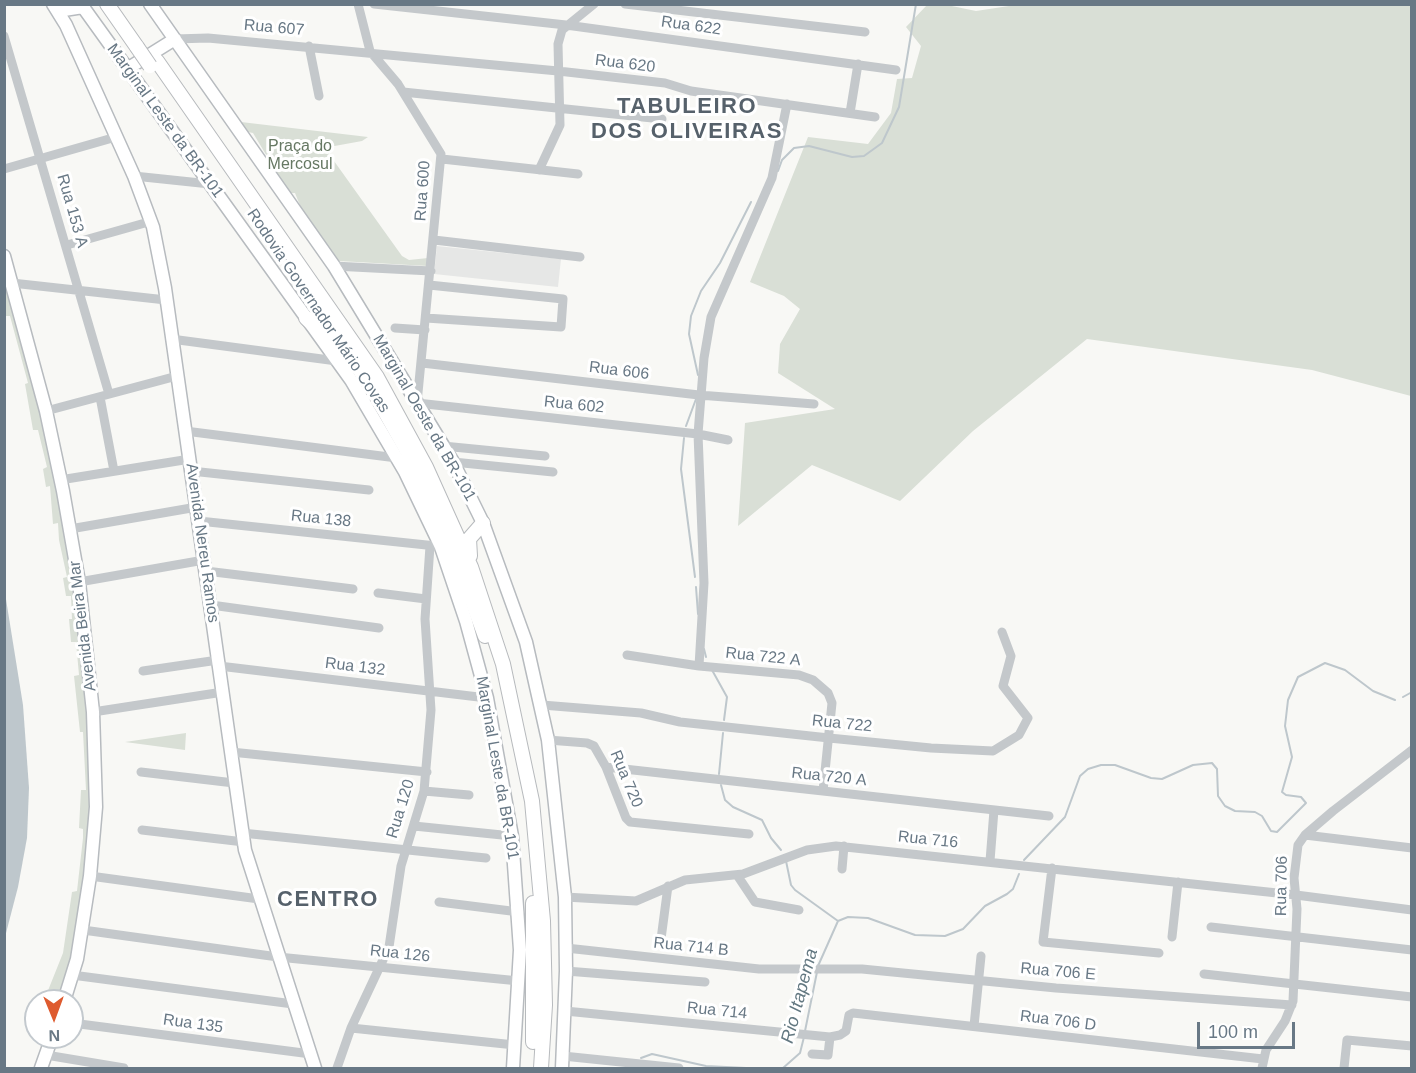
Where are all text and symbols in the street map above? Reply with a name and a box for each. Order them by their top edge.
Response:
street label: Rua 622 [660,12,722,40]
street label: Rua 607 [243,16,305,40]
street label: Marginal Leste da BR-101 [103,40,227,202]
street label: Rua 620 [594,51,656,77]
district label: TABULEIRO DOS OLIVEIRAS [591,94,783,146]
park label: Praça do Mercosul [268,137,332,175]
street label: Rua 600 [411,160,435,222]
street label: Rua 153 A [52,172,92,250]
street label: Rodovia Governador Mário Covas [242,205,394,417]
street label: Marginal Oeste da BR-101 [368,331,480,505]
street label: Rua 606 [588,358,650,384]
street label: Rua 602 [543,392,605,418]
street label: Avenida Nereu Ramos [181,462,223,624]
street label: Rua 138 [290,506,352,532]
street label: Avenida Beira Mar [65,560,101,692]
street label: Rua 722 A [724,644,802,670]
street label: Rua 132 [324,654,386,680]
street label: Marginal Leste da BR-101 [471,675,523,861]
street label: Rua 722 [811,711,873,737]
street label: Rua 720 [605,747,647,811]
street label: Rua 720 A [790,764,868,790]
street label: Rua 120 [383,777,419,841]
street label: Rua 716 [897,827,959,853]
street label: Rua 706 [1272,856,1292,916]
district label: CENTRO [277,887,379,913]
street label: Rua 714 B [652,934,730,960]
street label: Rua 126 [369,941,431,967]
water label: Rio Itapema [777,946,823,1046]
street label: Rua 706 E [1020,959,1096,985]
north arrow [24,989,84,1049]
street label: Rua 714 [686,998,748,1024]
street label: Rua 706 D [1019,1007,1097,1035]
street label: Rua 135 [162,1010,224,1038]
scale bar [1200,1010,1298,1048]
text: 100 m [1208,1022,1258,1042]
text: N [48,1027,60,1044]

